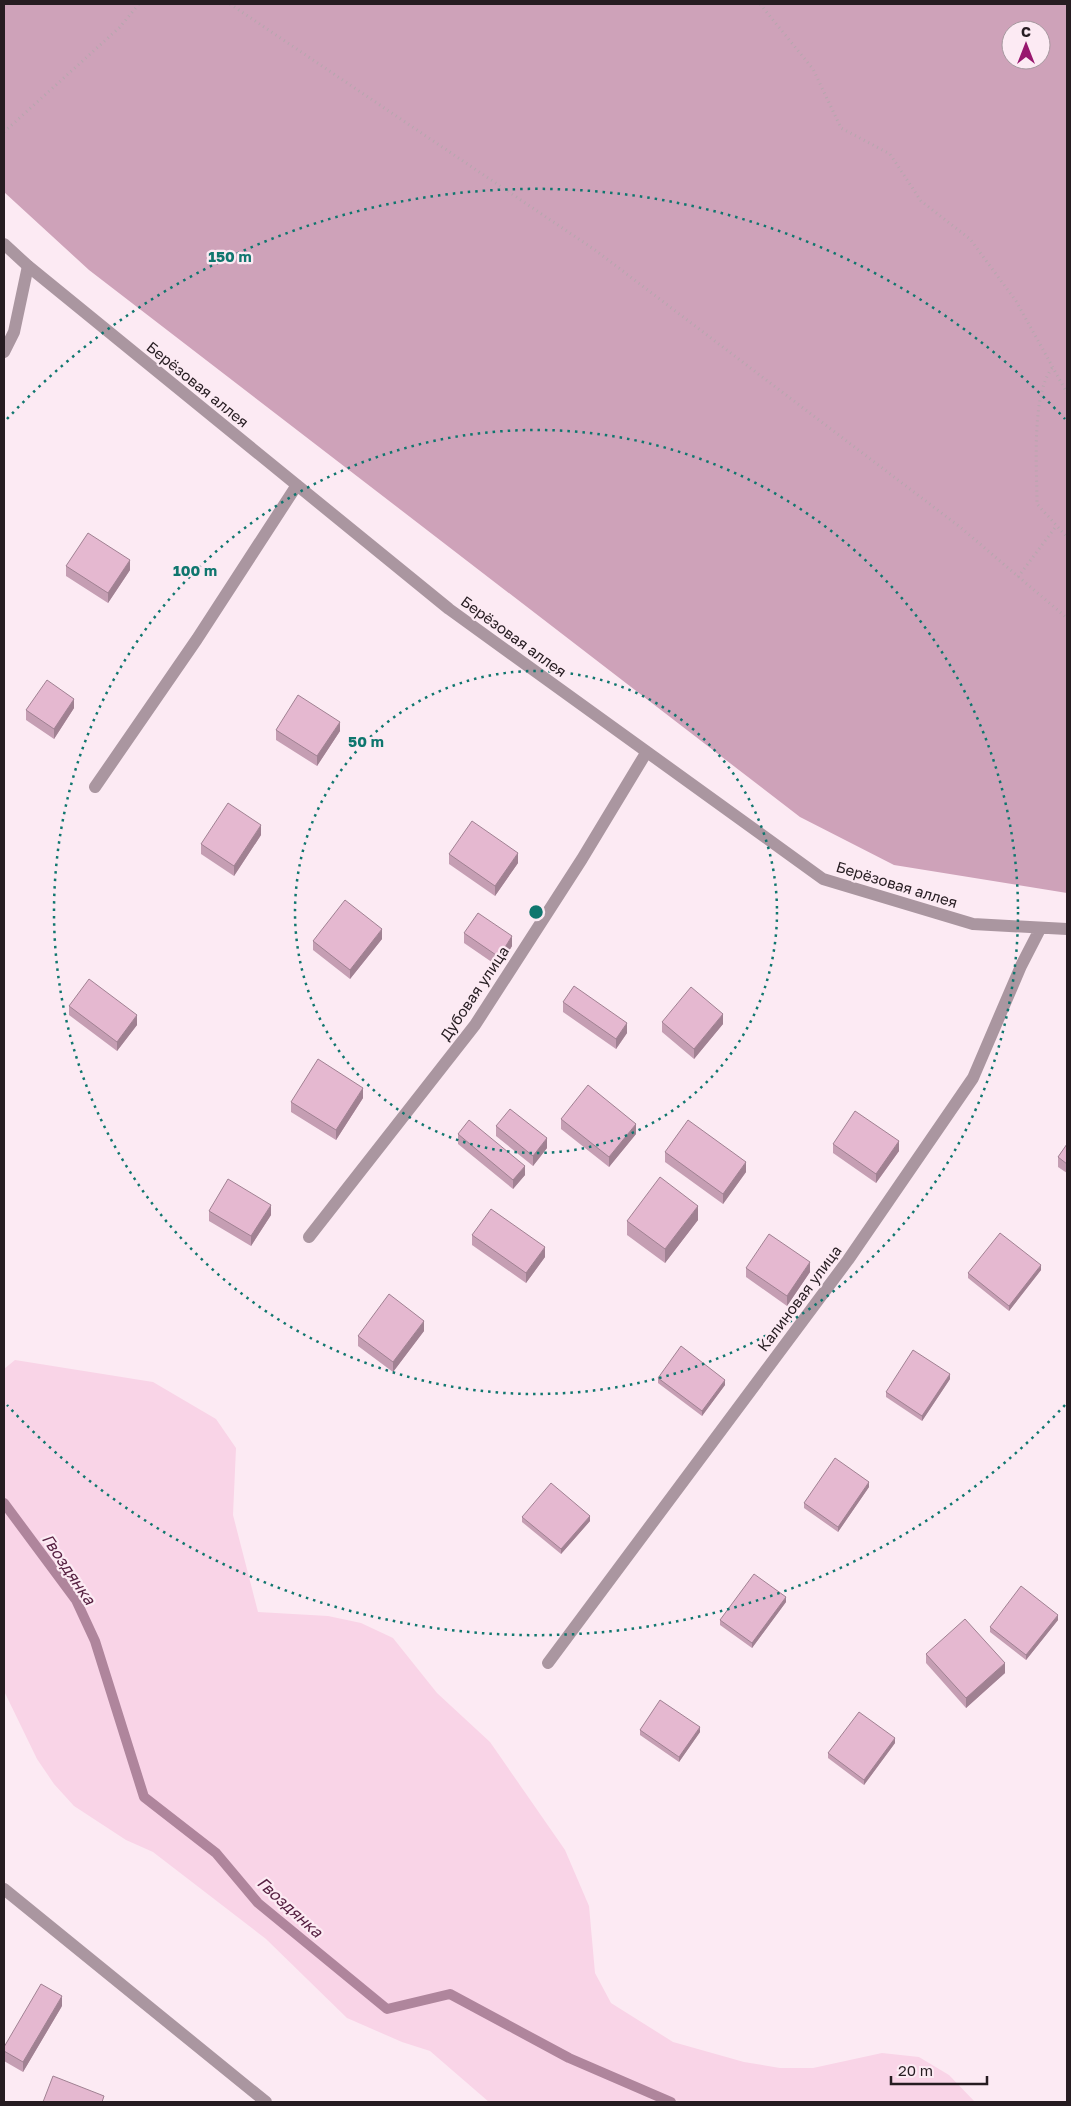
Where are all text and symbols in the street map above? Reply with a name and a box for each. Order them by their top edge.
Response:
north arrow [1001,20,1051,70]
text: С [1021,23,1031,40]
text: 150 m [208,247,252,265]
street label: Берёзовая аллея [143,337,253,431]
text: 100 m [173,561,217,579]
street label: Берёзовая аллея [458,592,570,680]
text: 50 m [348,732,384,750]
street label: Берёзовая аллея [834,857,960,911]
centre of rings [527,903,545,921]
street label: Дубовая улица [436,942,512,1044]
street label: Калиновая улица [753,1241,845,1355]
water label: Гвоздянка [38,1530,100,1609]
water label: Гвоздянка [253,1872,328,1942]
scale bar [891,2054,987,2086]
text: 20 m [898,2061,933,2079]

